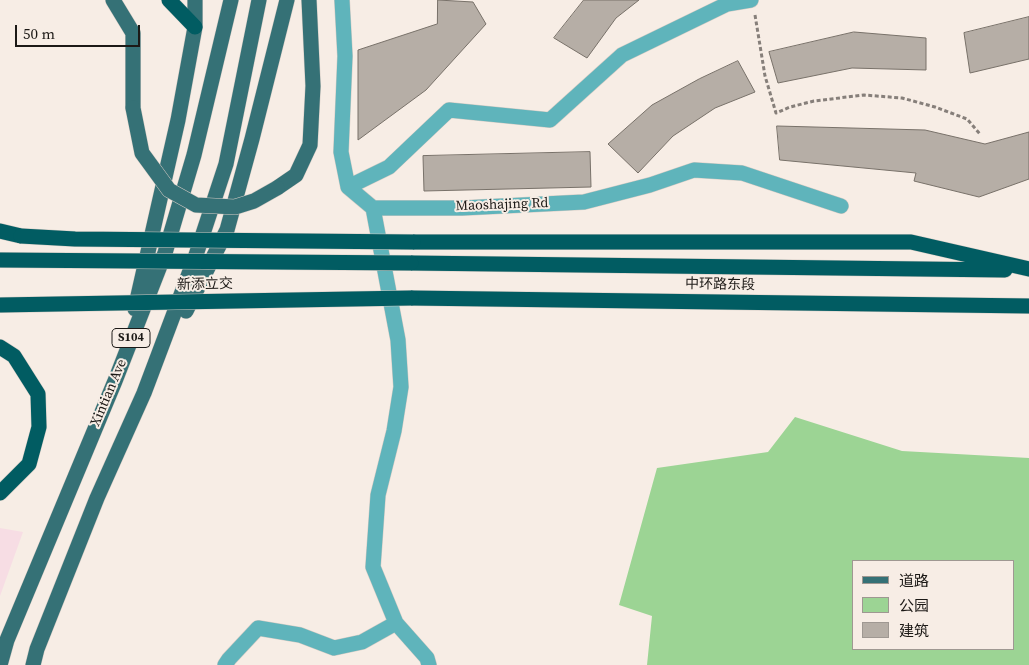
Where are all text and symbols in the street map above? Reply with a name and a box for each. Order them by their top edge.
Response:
scale bar [18,15,142,47]
text: 50 m [23,23,55,44]
street label: Maoshajing Rd [455,195,549,215]
street label: 新添立交 [177,276,233,294]
street label: 中环路东段 [685,276,755,294]
road number: S104 [112,328,150,348]
street label: Xintian Ave [87,357,131,429]
legend [852,560,1014,650]
text: 道路 [899,570,929,591]
text: 公园 [899,595,929,616]
text: 建筑 [899,620,929,641]

